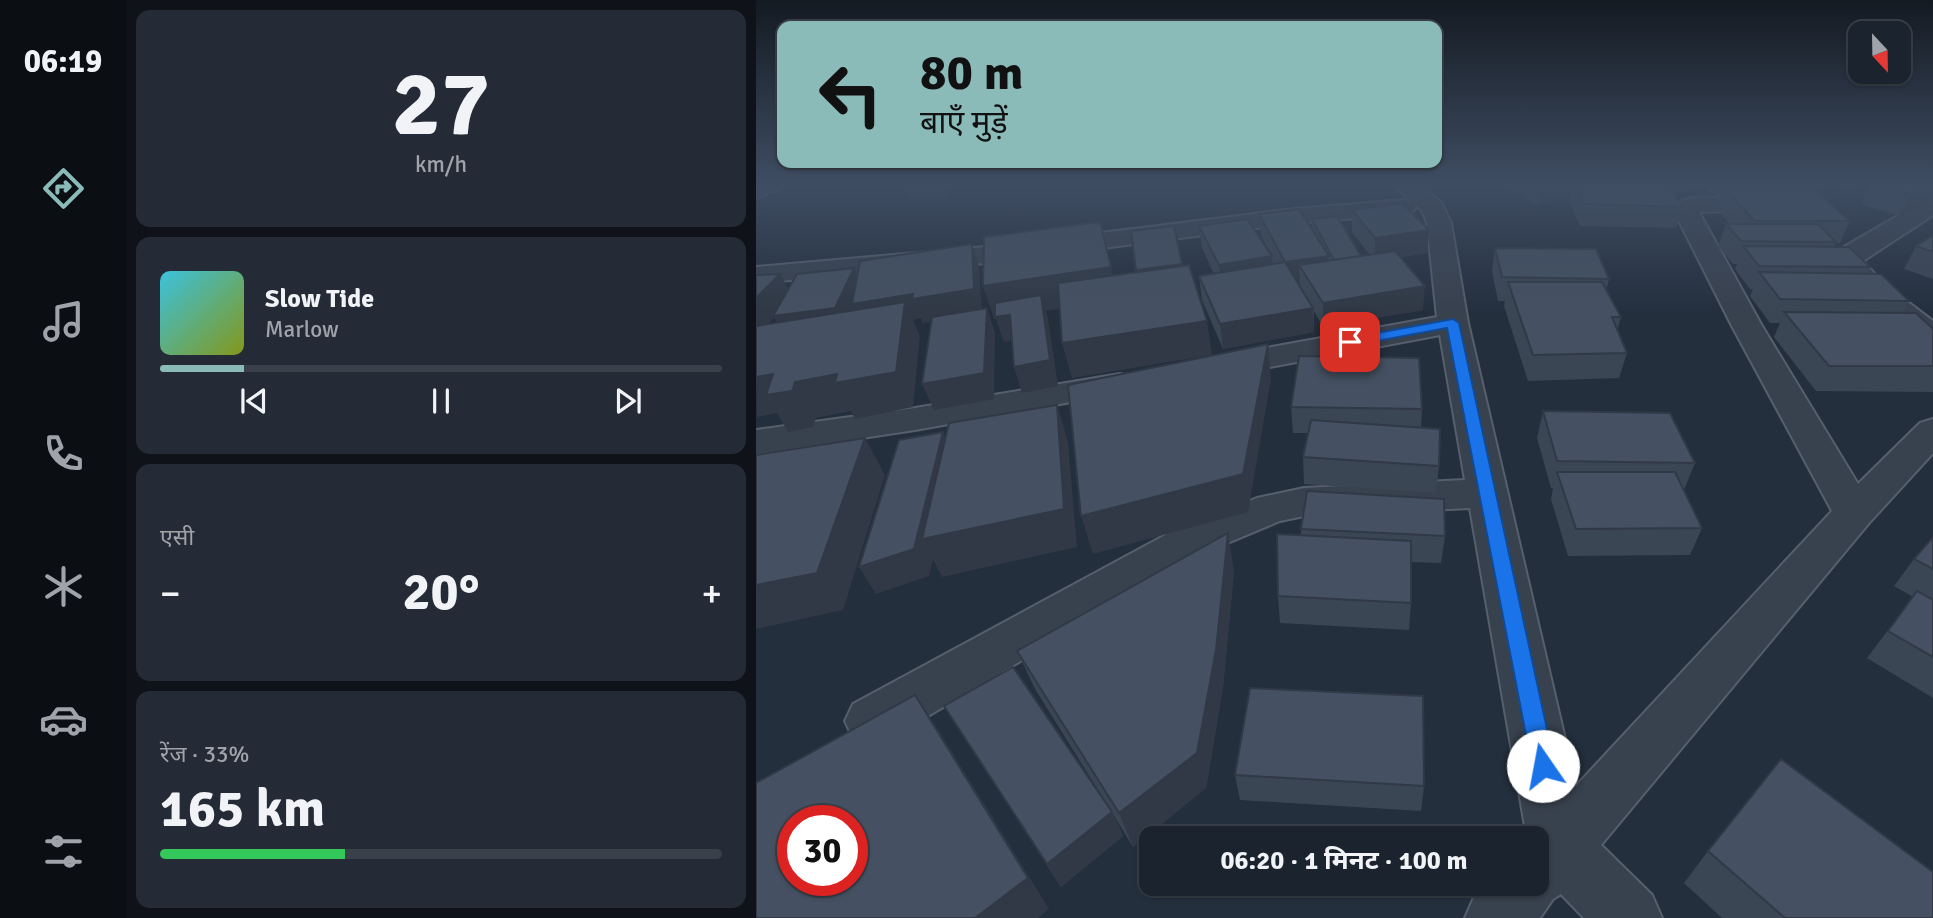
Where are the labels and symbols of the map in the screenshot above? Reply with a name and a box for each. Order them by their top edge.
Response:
north arrow [1848,21,1911,84]
pin [1320,312,1380,372]
position arrow [1506,729,1580,803]
speed limit sign: 30 [777,805,868,896]

